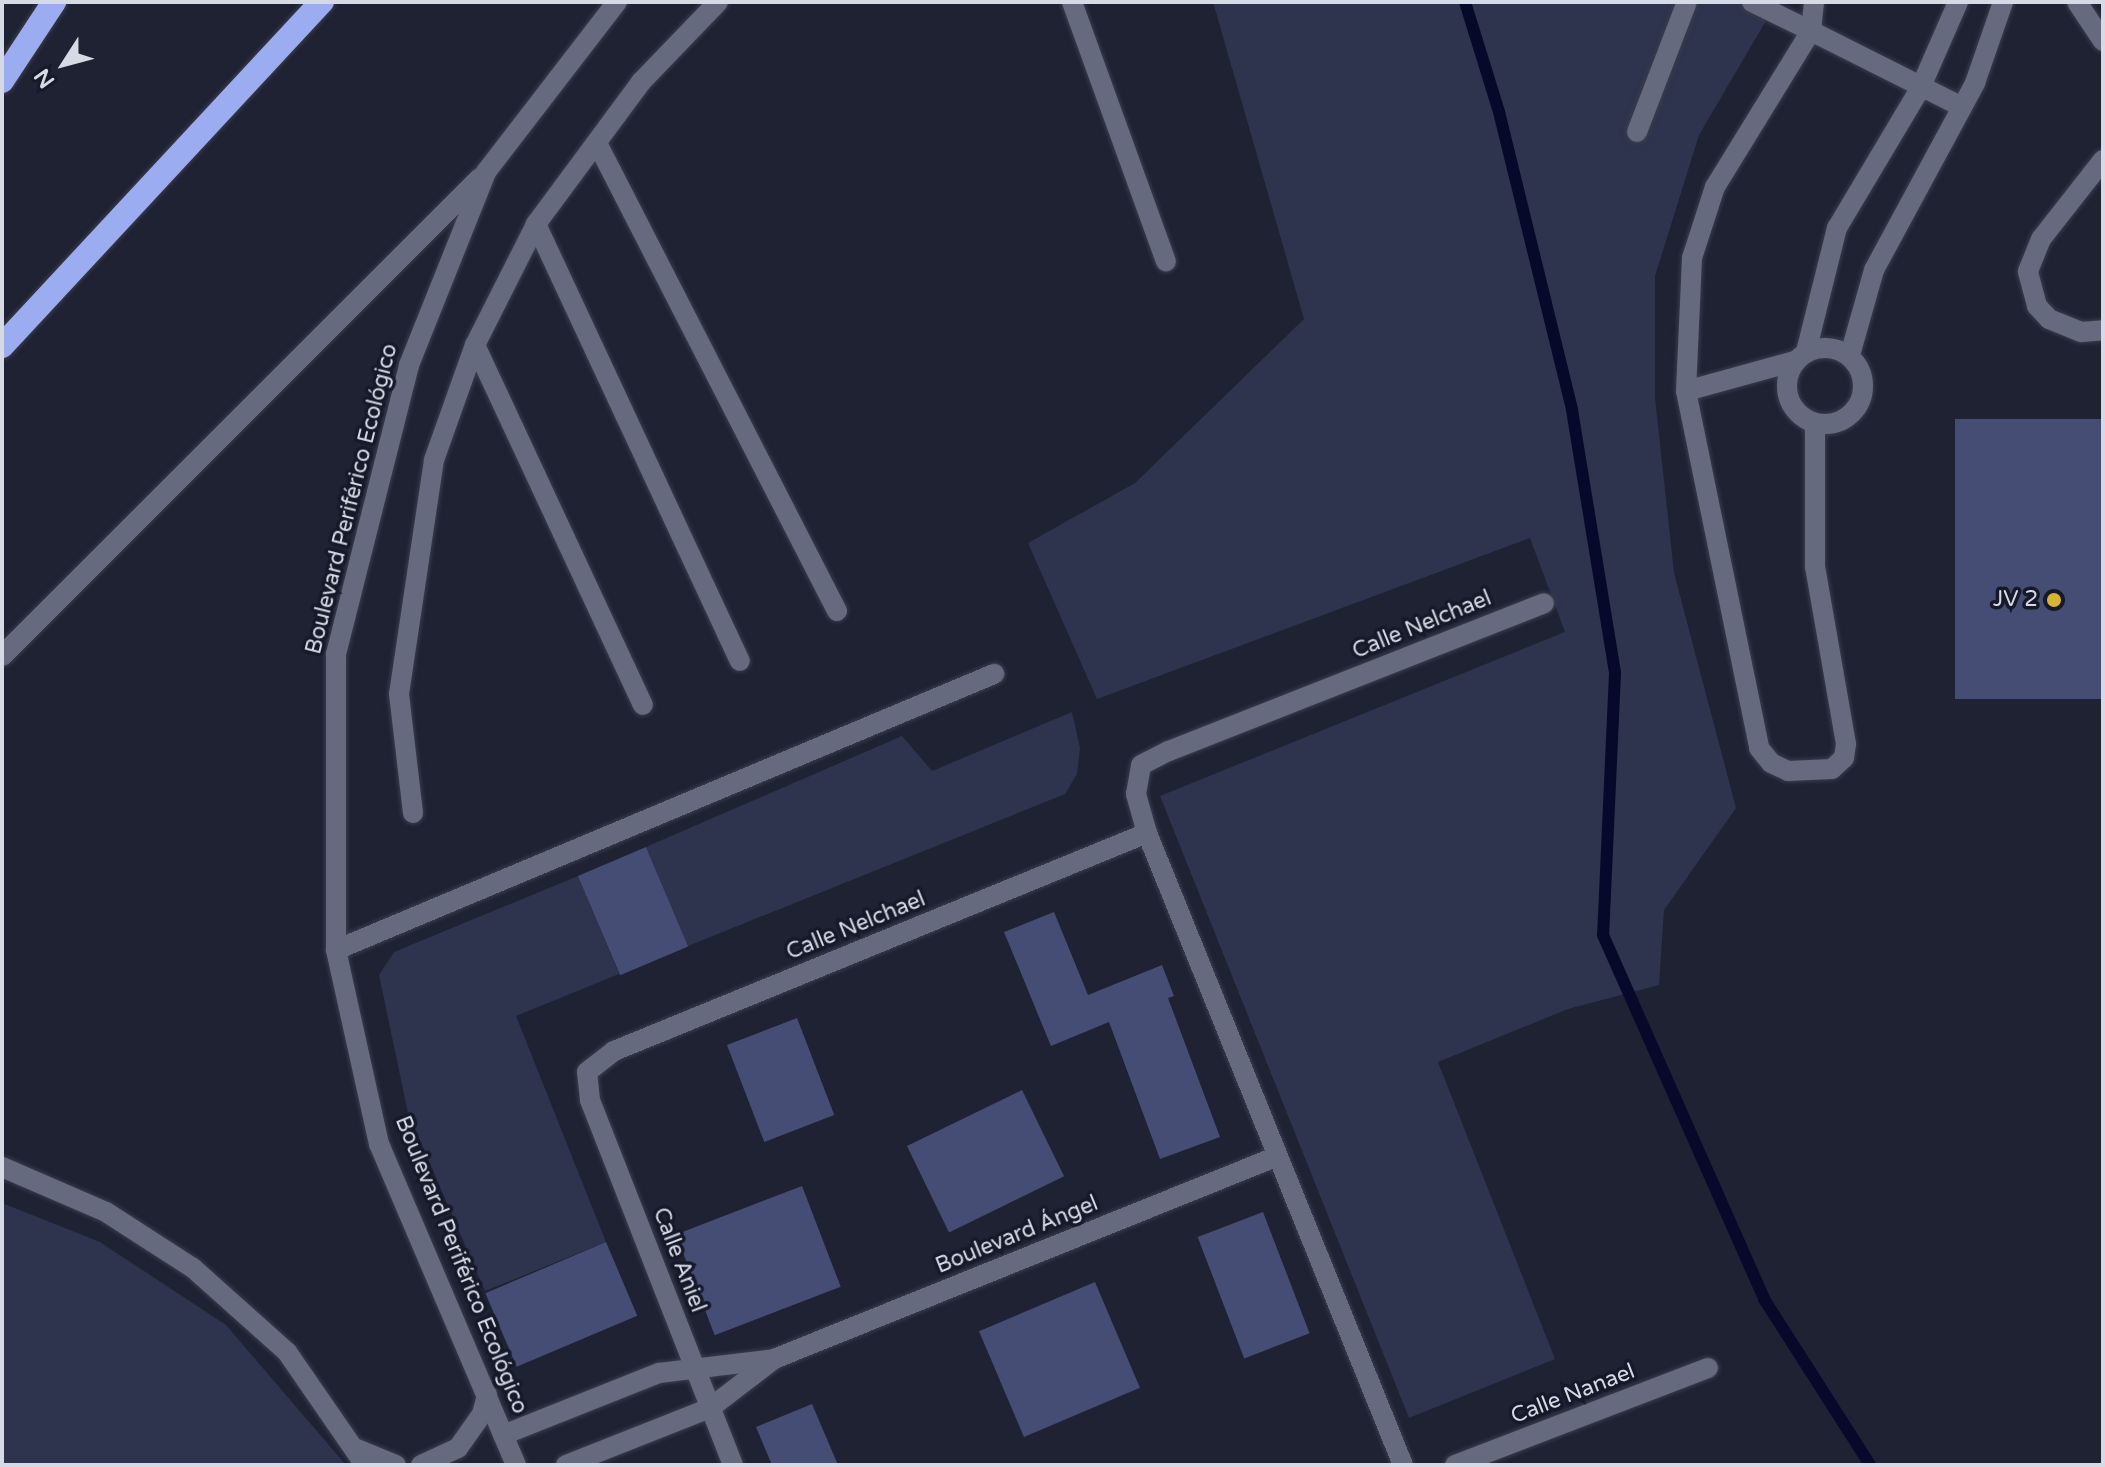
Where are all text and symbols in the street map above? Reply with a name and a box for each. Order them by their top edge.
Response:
north arrow [24,24,104,104]
text: N [29,63,60,93]
street label: Boulevard Periférico Ecológico [301,341,403,657]
street label: Calle Nelchael [1349,585,1495,665]
place label: JV 2 [1993,587,2038,613]
marker: JV 2 [2045,591,2063,609]
street label: Calle Nelchael [783,886,929,966]
street label: Boulevard Periférico Ecológico [389,1112,533,1418]
street label: Boulevard Ángel [932,1190,1102,1280]
street label: Calle Aniel [647,1204,711,1316]
street label: Calle Nanael [1507,1358,1639,1430]

